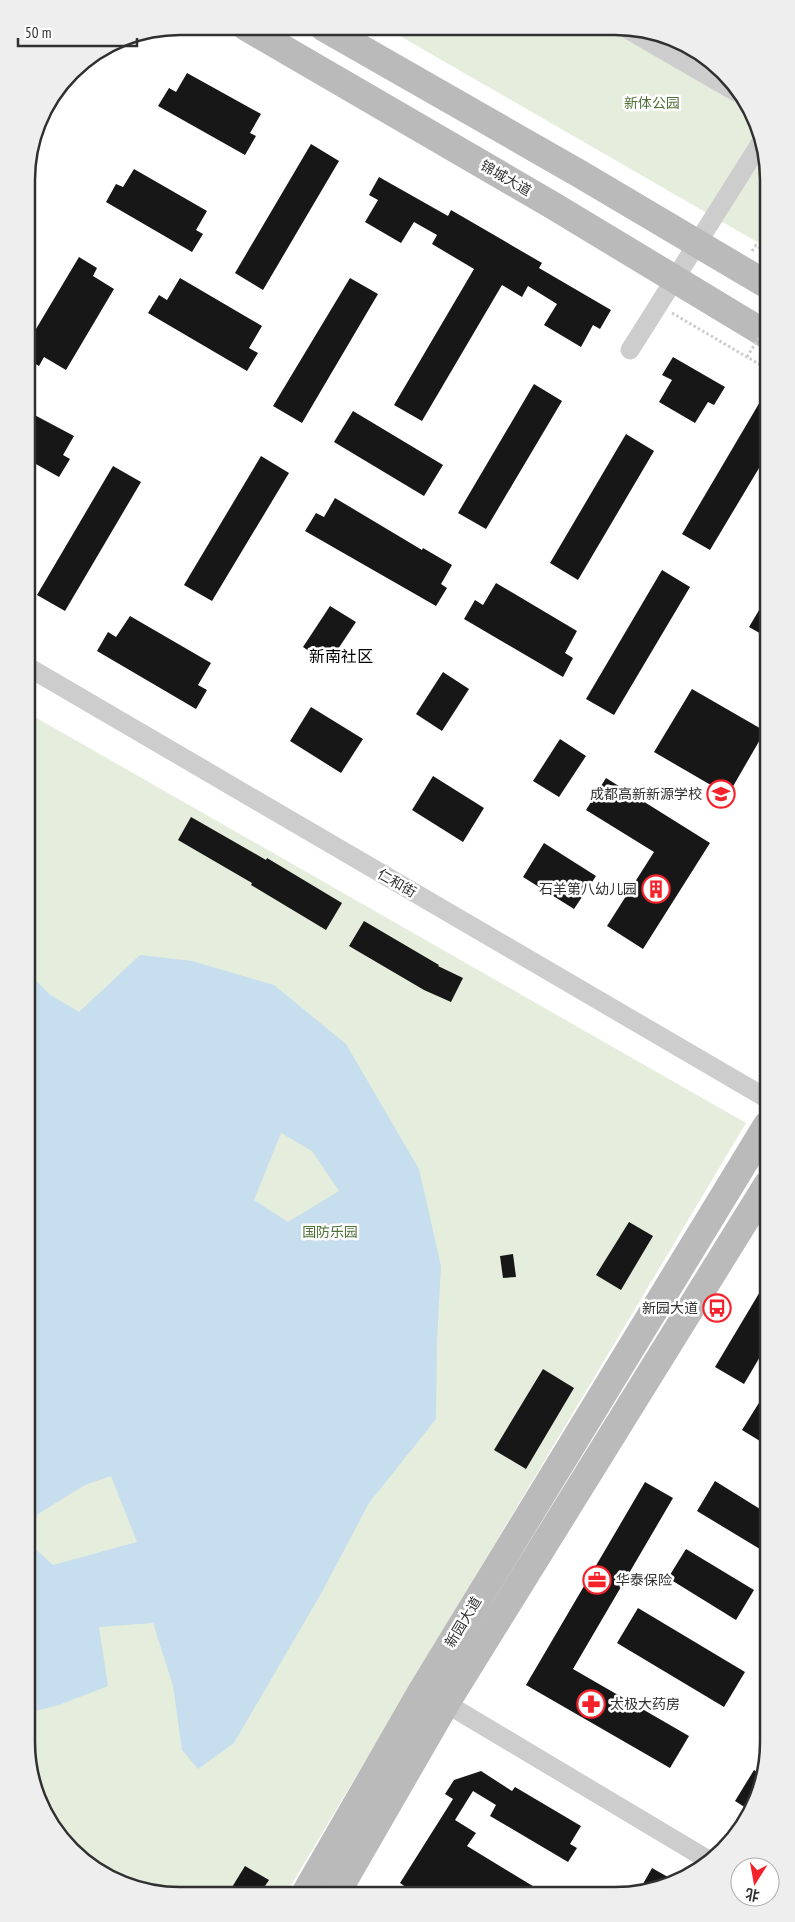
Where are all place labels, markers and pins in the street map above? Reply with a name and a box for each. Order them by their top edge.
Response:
school or university icon: 成都高新新源学校 [706,779,736,809]
place label: 成都高新新源学校 [590,785,702,803]
building icon: 石羊第八幼儿园 [641,874,671,904]
place label: 石羊第八幼儿园 [539,880,637,898]
bus stop icon: 新园大道 [702,1293,732,1323]
place label: 新园大道 [642,1299,698,1317]
office icon: 华泰保险 [582,1565,612,1595]
place label: 华泰保险 [616,1571,672,1589]
pharmacy icon: 太极大药房 [576,1689,606,1719]
place label: 太极大药房 [610,1695,680,1713]

